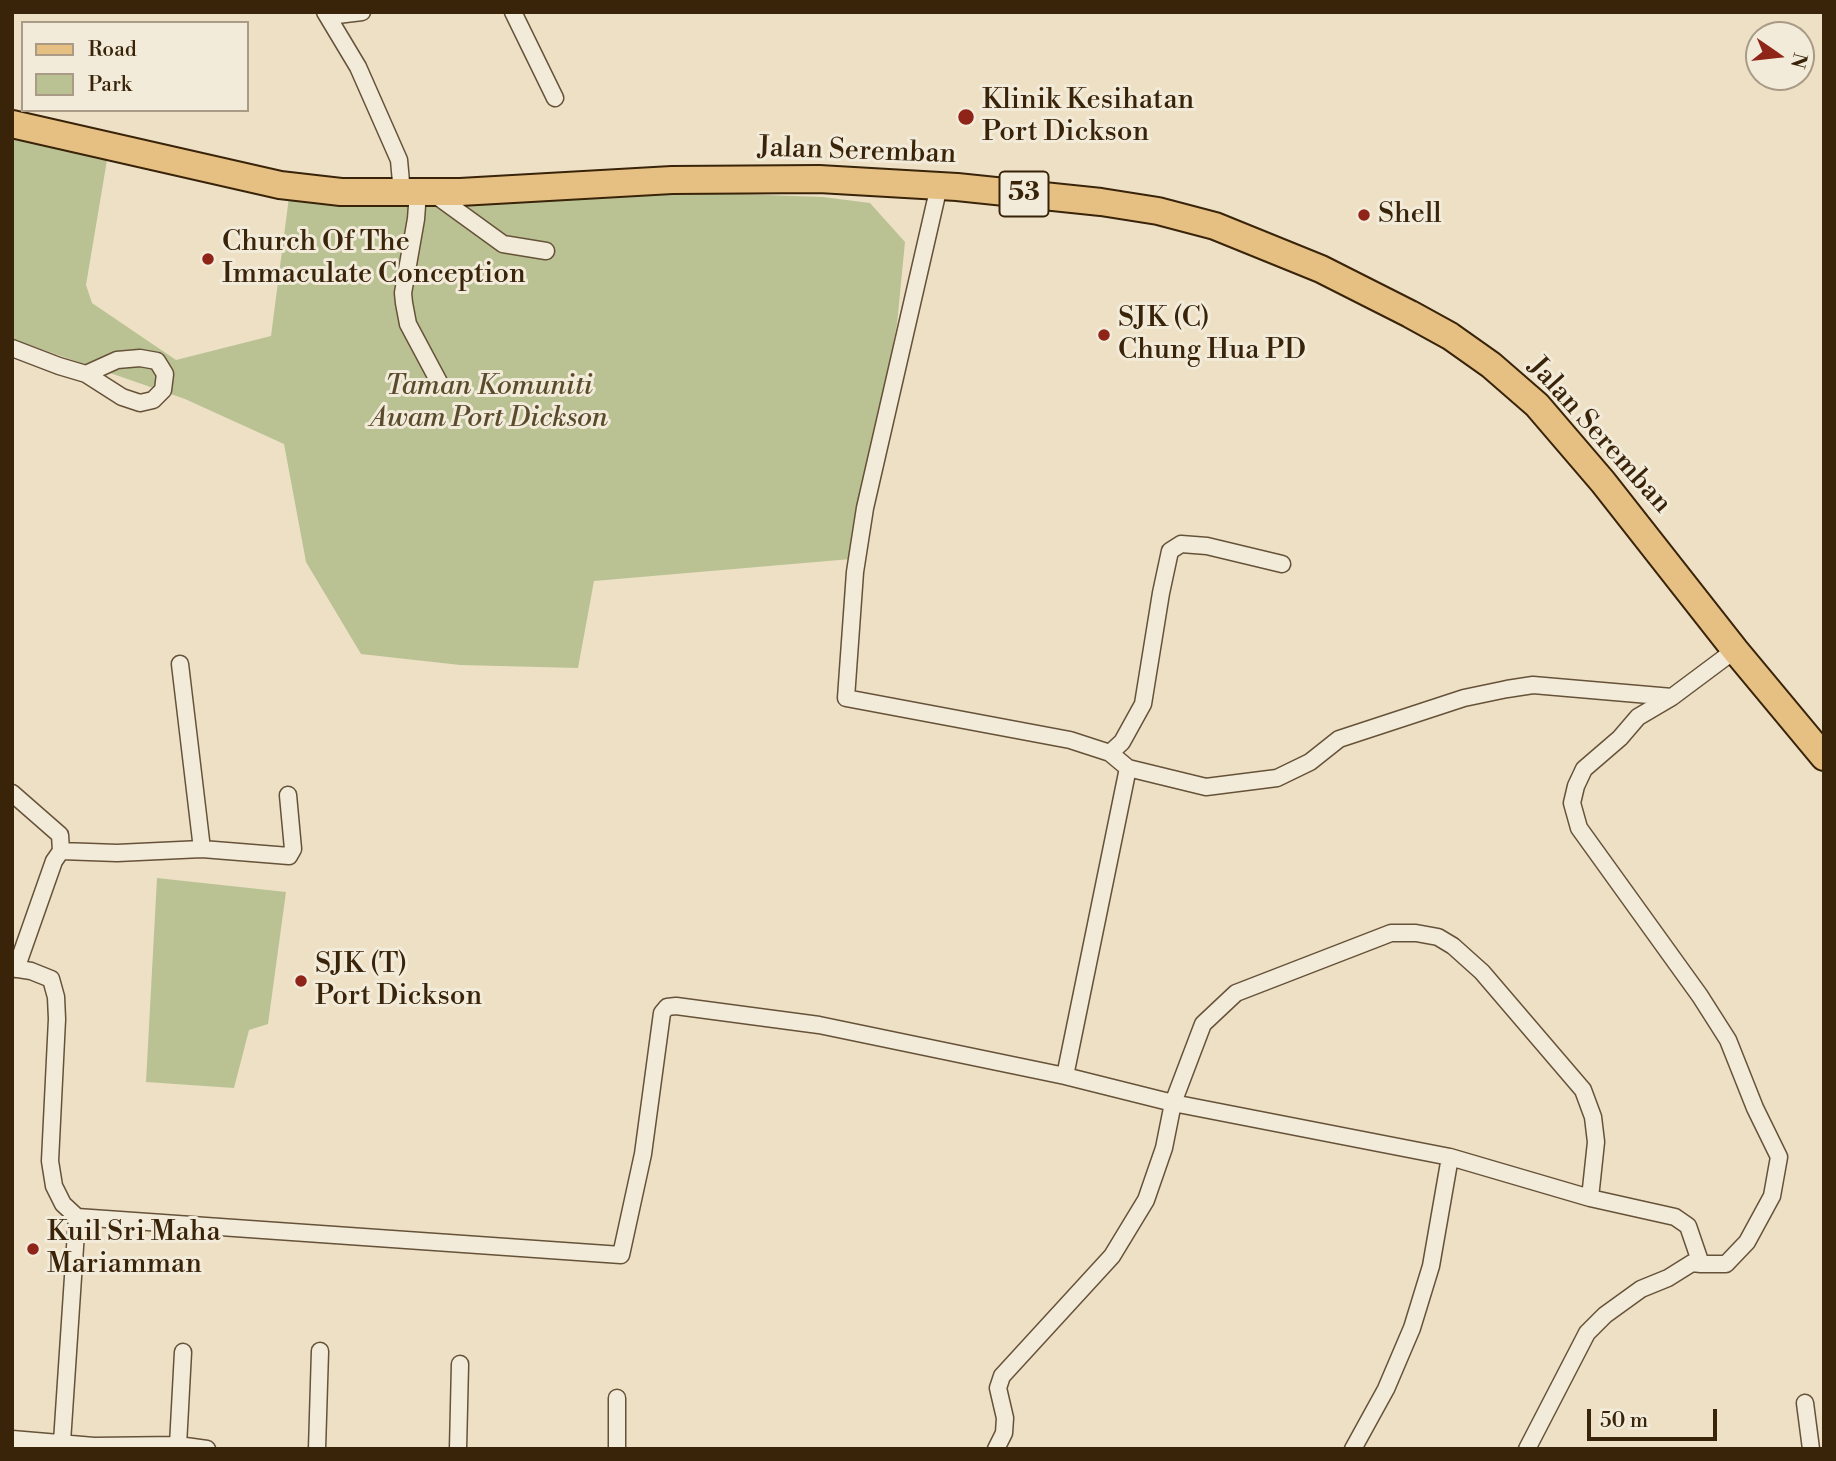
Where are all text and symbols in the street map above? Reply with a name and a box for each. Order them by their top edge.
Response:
legend [21,21,248,112]
north arrow [1745,21,1815,91]
text: Road [88,37,137,63]
text: N [1785,50,1812,71]
text: Park [88,72,132,98]
place label: Klinik Kesihatan Port Dickson [982,84,1194,150]
marker: Klinik Kesihatan Port Dickson [956,107,976,127]
street label: Jalan Seremban [757,132,957,172]
road number: 53 [1000,172,1048,216]
place label: Shell [1378,198,1441,232]
marker: Shell [1356,207,1372,223]
place label: Church Of The Immaculate Conception [222,226,526,292]
marker: Church Of The Immaculate Conception [200,251,216,267]
place label: SJK (C) Chung Hua PD [1118,302,1306,368]
marker: SJK (C) Chung Hua PD [1096,327,1112,343]
street label: Jalan Seremban [1520,351,1678,521]
park label: Taman Komuniti Awam Port Dickson [370,370,608,436]
place label: SJK (T) Port Dickson [315,948,482,1014]
marker: SJK (T) Port Dickson [293,973,309,989]
place label: Kuil Sri Maha Mariamman [47,1216,221,1282]
marker: Kuil Sri Maha Mariamman [25,1241,41,1257]
scale bar [1591,1394,1720,1438]
text: 50 m [1600,1408,1648,1434]

